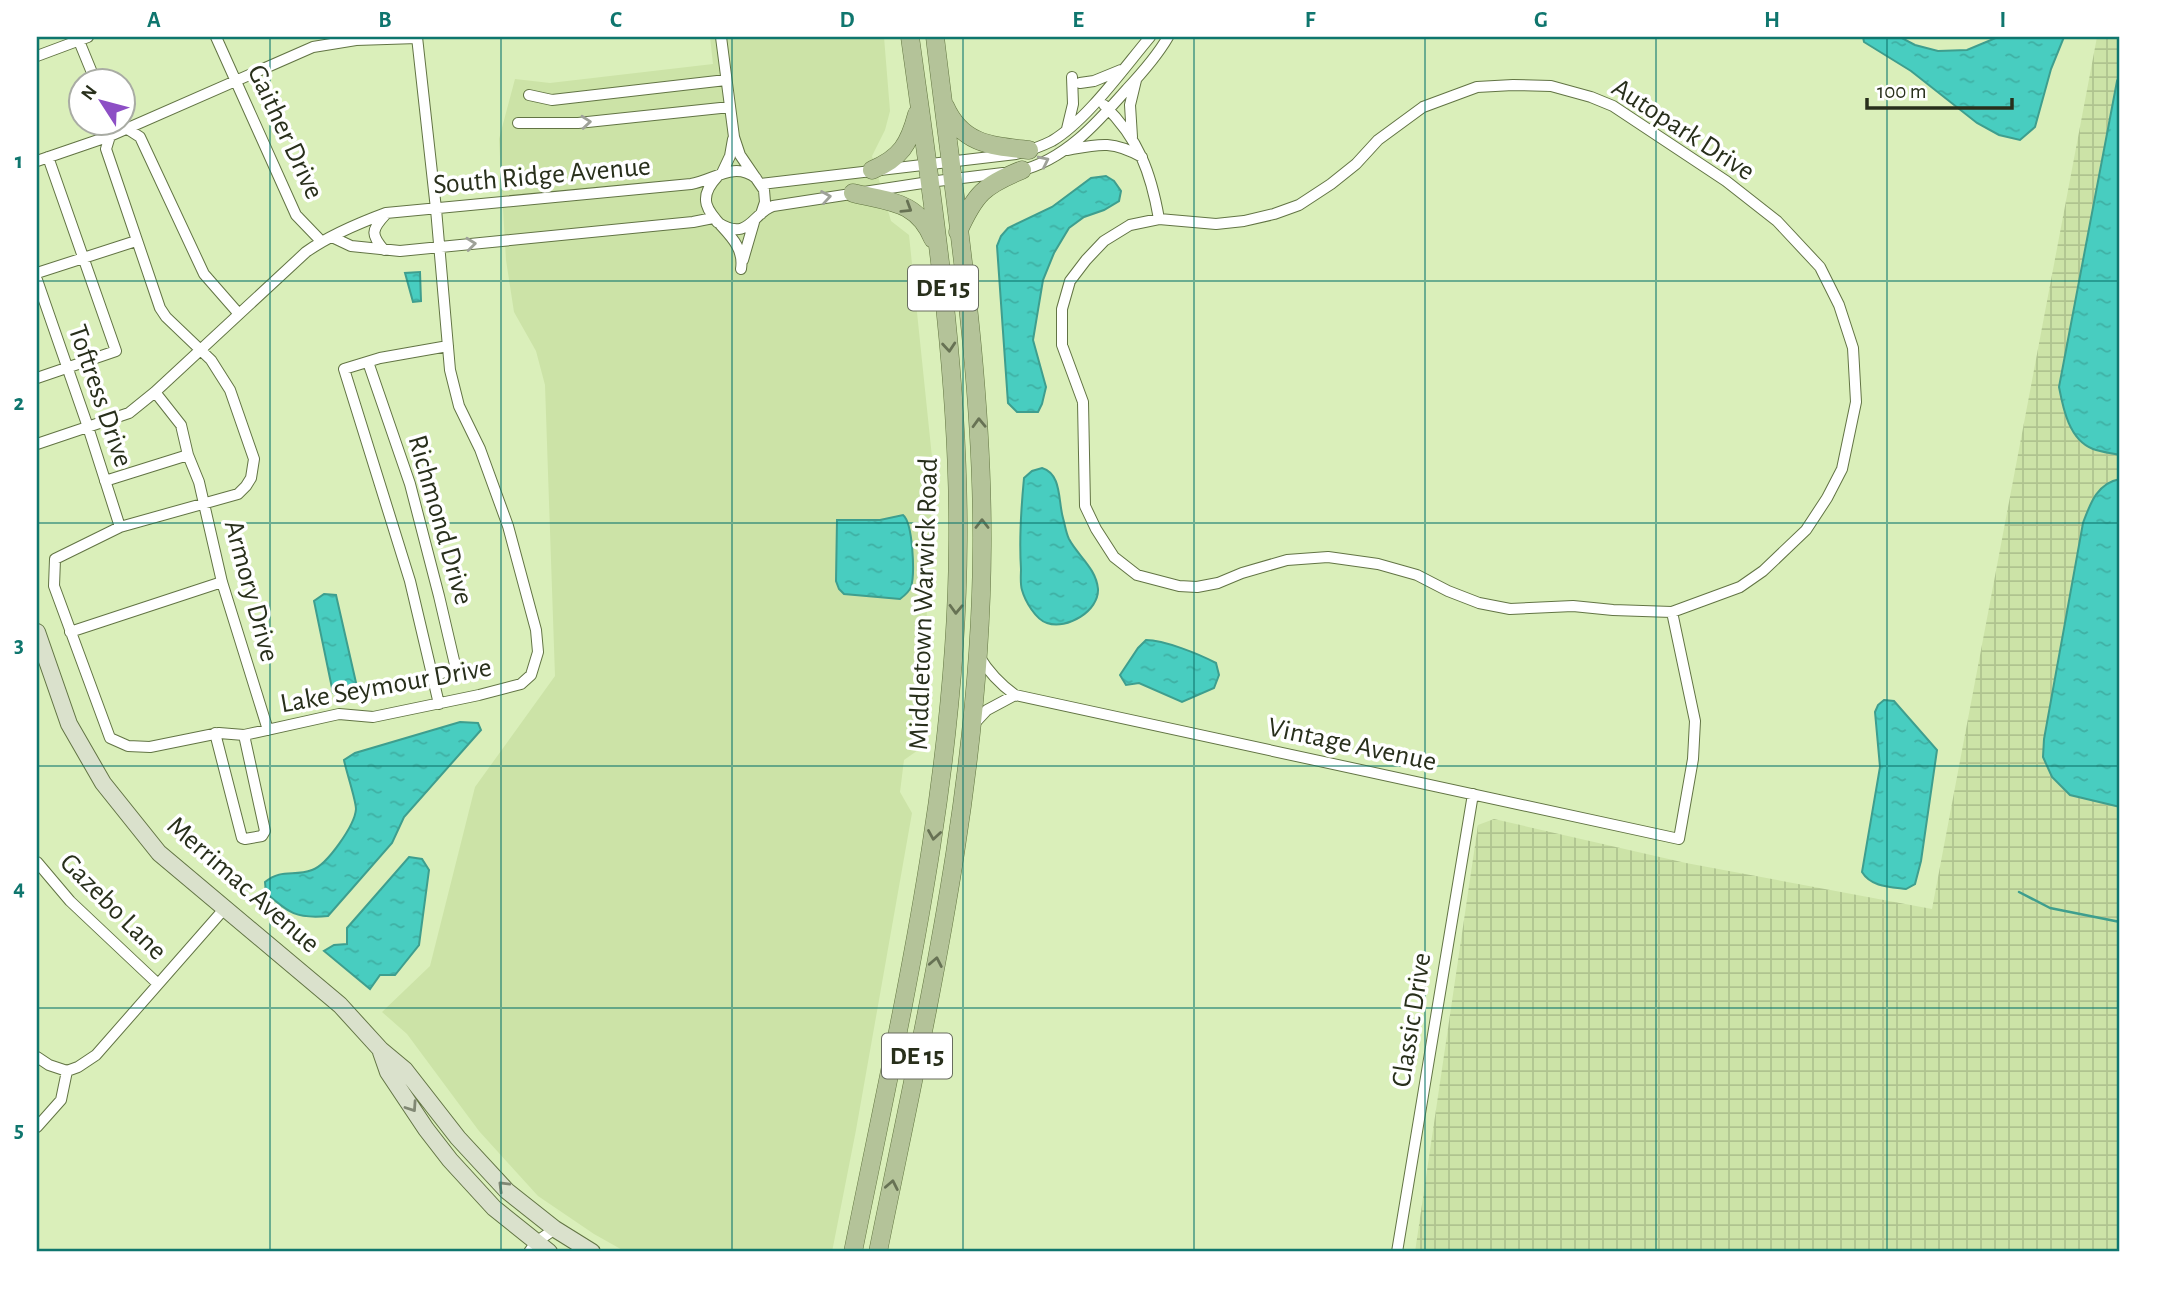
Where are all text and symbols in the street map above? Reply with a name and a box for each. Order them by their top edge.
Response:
text: A [147,9,161,32]
text: B [378,9,392,32]
text: C [610,9,622,32]
text: D [839,9,855,32]
text: E [1072,9,1084,32]
text: F [1305,9,1316,32]
text: G [1534,9,1548,32]
text: H [1764,9,1780,32]
text: I [2000,9,2006,32]
street label: Gaither Drive [242,61,328,203]
north arrow [66,66,136,136]
scale bar [1867,66,2012,110]
street label: Autopark Drive [1607,74,1759,186]
text: 100 m [1877,81,1927,102]
text: N [78,82,101,104]
one-way arrow [581,115,592,130]
text: 1 [15,150,23,173]
street label: South Ridge Avenue [432,153,652,199]
one-way arrow [1037,156,1049,170]
one-way arrow [820,190,832,205]
one-way arrow [899,200,912,213]
one-way arrow [466,237,477,252]
road number: DE 15 [908,266,978,310]
street label: Toftress Drive [63,321,137,471]
one-way arrow [941,342,956,353]
text: 2 [14,392,25,415]
one-way arrow [972,418,987,429]
street label: Richmond Drive [402,432,478,608]
street label: Middletown Warwick Road [905,457,943,751]
street label: Armory Drive [219,517,283,665]
one-way arrow [974,518,990,529]
one-way arrow [948,603,963,614]
text: 3 [14,634,24,657]
street label: Lake Seymour Drive [278,654,494,718]
street label: Vintage Avenue [1265,713,1439,777]
street label: Merrimac Avenue [161,812,325,958]
one-way arrow [927,829,942,841]
street label: Gazebo Lane [54,848,172,966]
text: 4 [13,877,25,900]
street label: Classic Drive [1388,951,1436,1089]
one-way arrow [928,956,943,968]
road number: DE 15 [882,1034,952,1078]
one-way arrow [404,1099,416,1112]
text: 5 [14,1119,24,1142]
one-way arrow [883,1179,898,1191]
one-way arrow [498,1181,511,1194]

